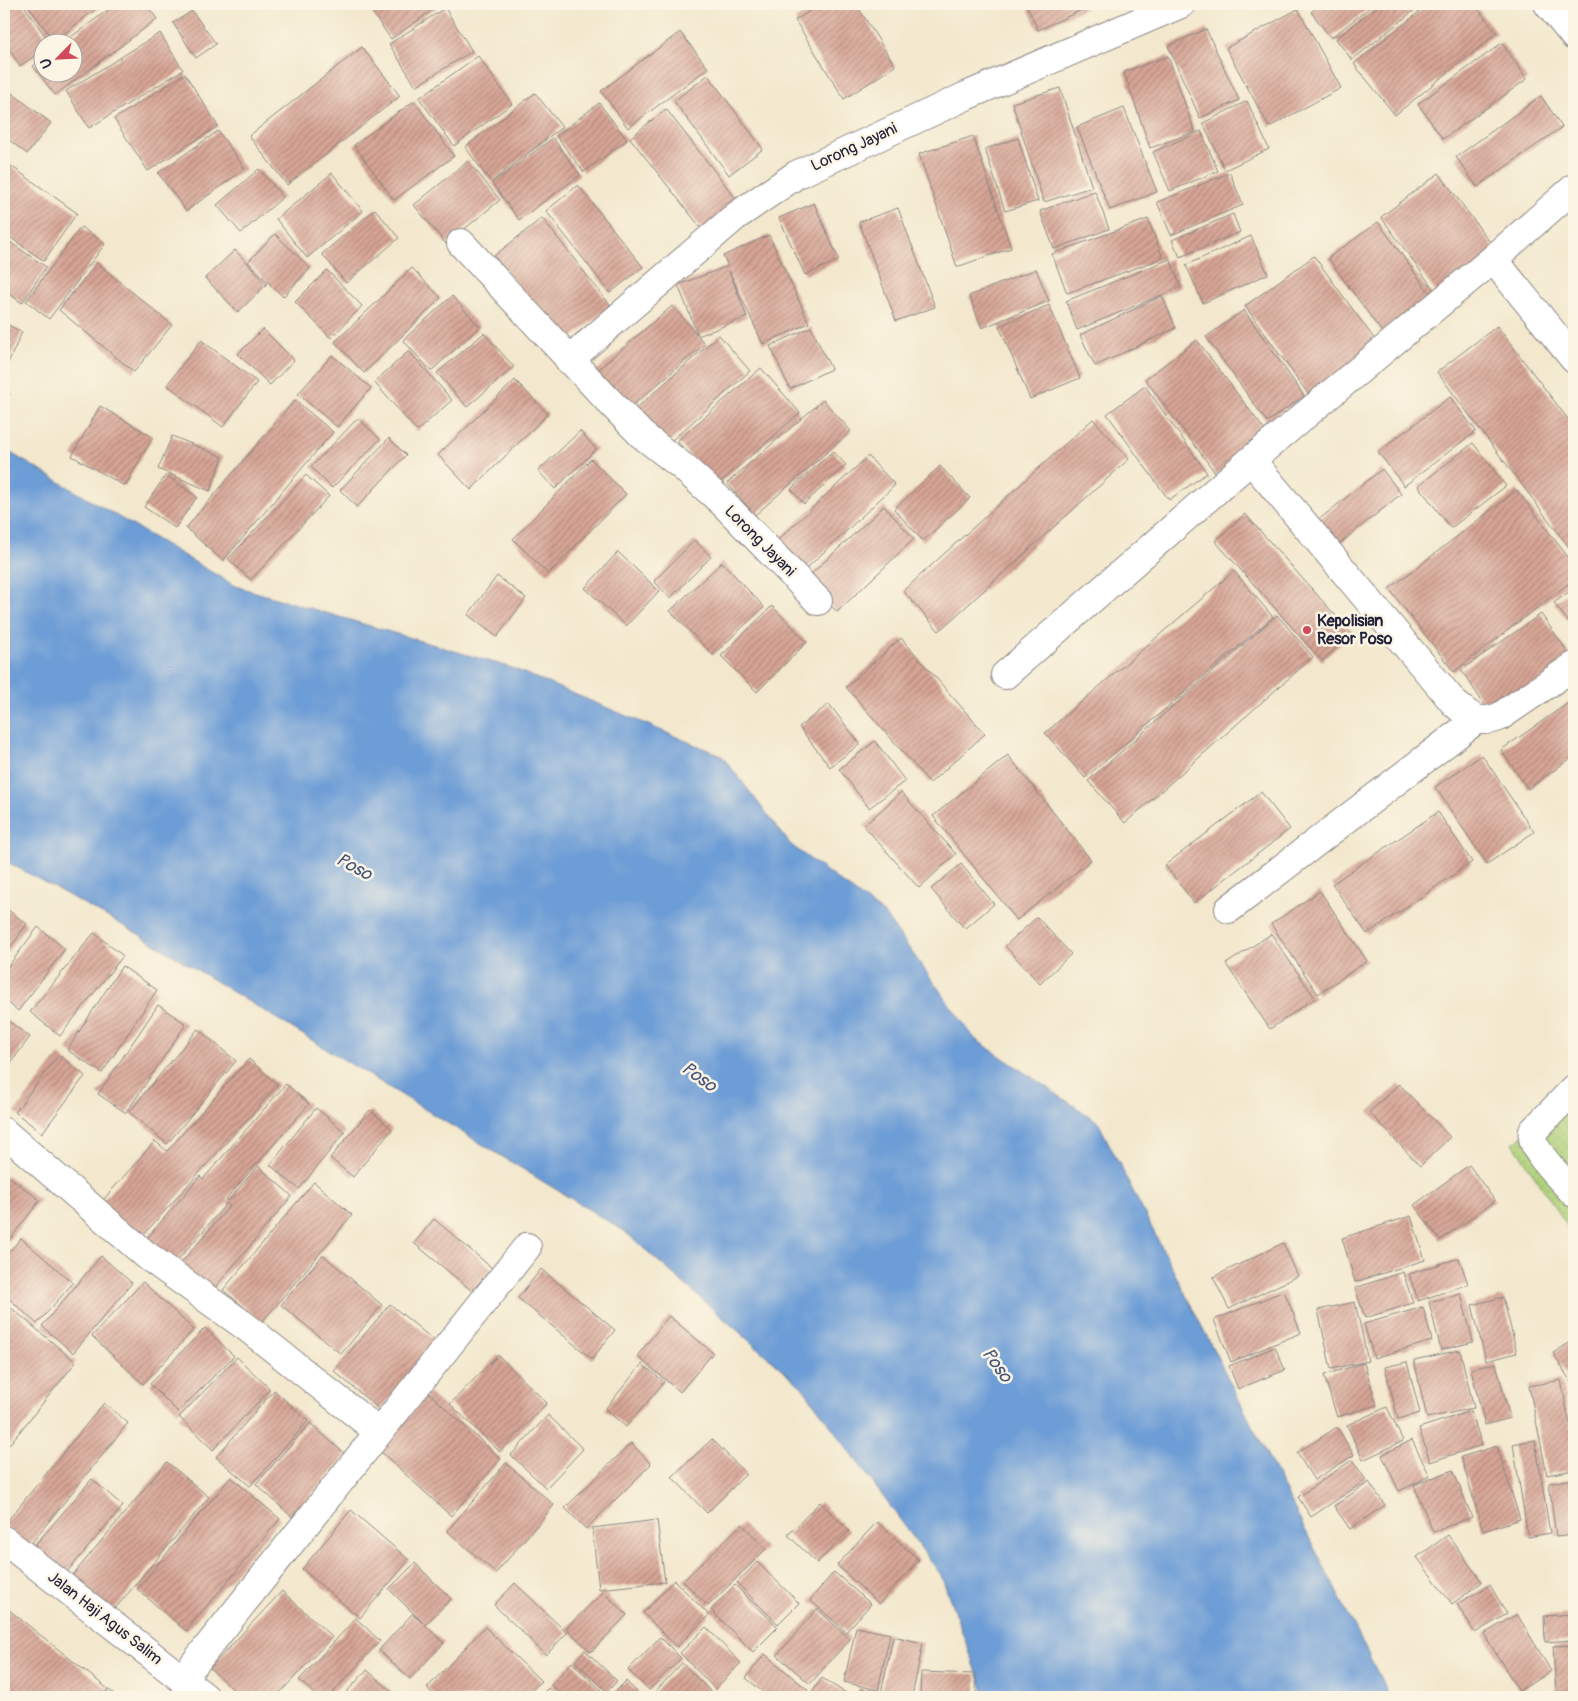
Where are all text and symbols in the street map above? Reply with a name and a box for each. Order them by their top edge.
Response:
north arrow [32,32,82,82]
text: U [37,55,56,71]
street label: Lorong Jayani [808,118,900,176]
street label: Lorong Jayani [720,501,800,581]
place label: Kepolisian Resor Poso [1317,611,1393,649]
marker: Kepolisian Resor Poso [1301,624,1313,636]
water label: Poso [332,848,377,887]
water label: Poso [677,1057,722,1098]
water label: Poso [977,1343,1018,1388]
street label: Jalan Haji Agus Salim [44,1567,166,1669]

